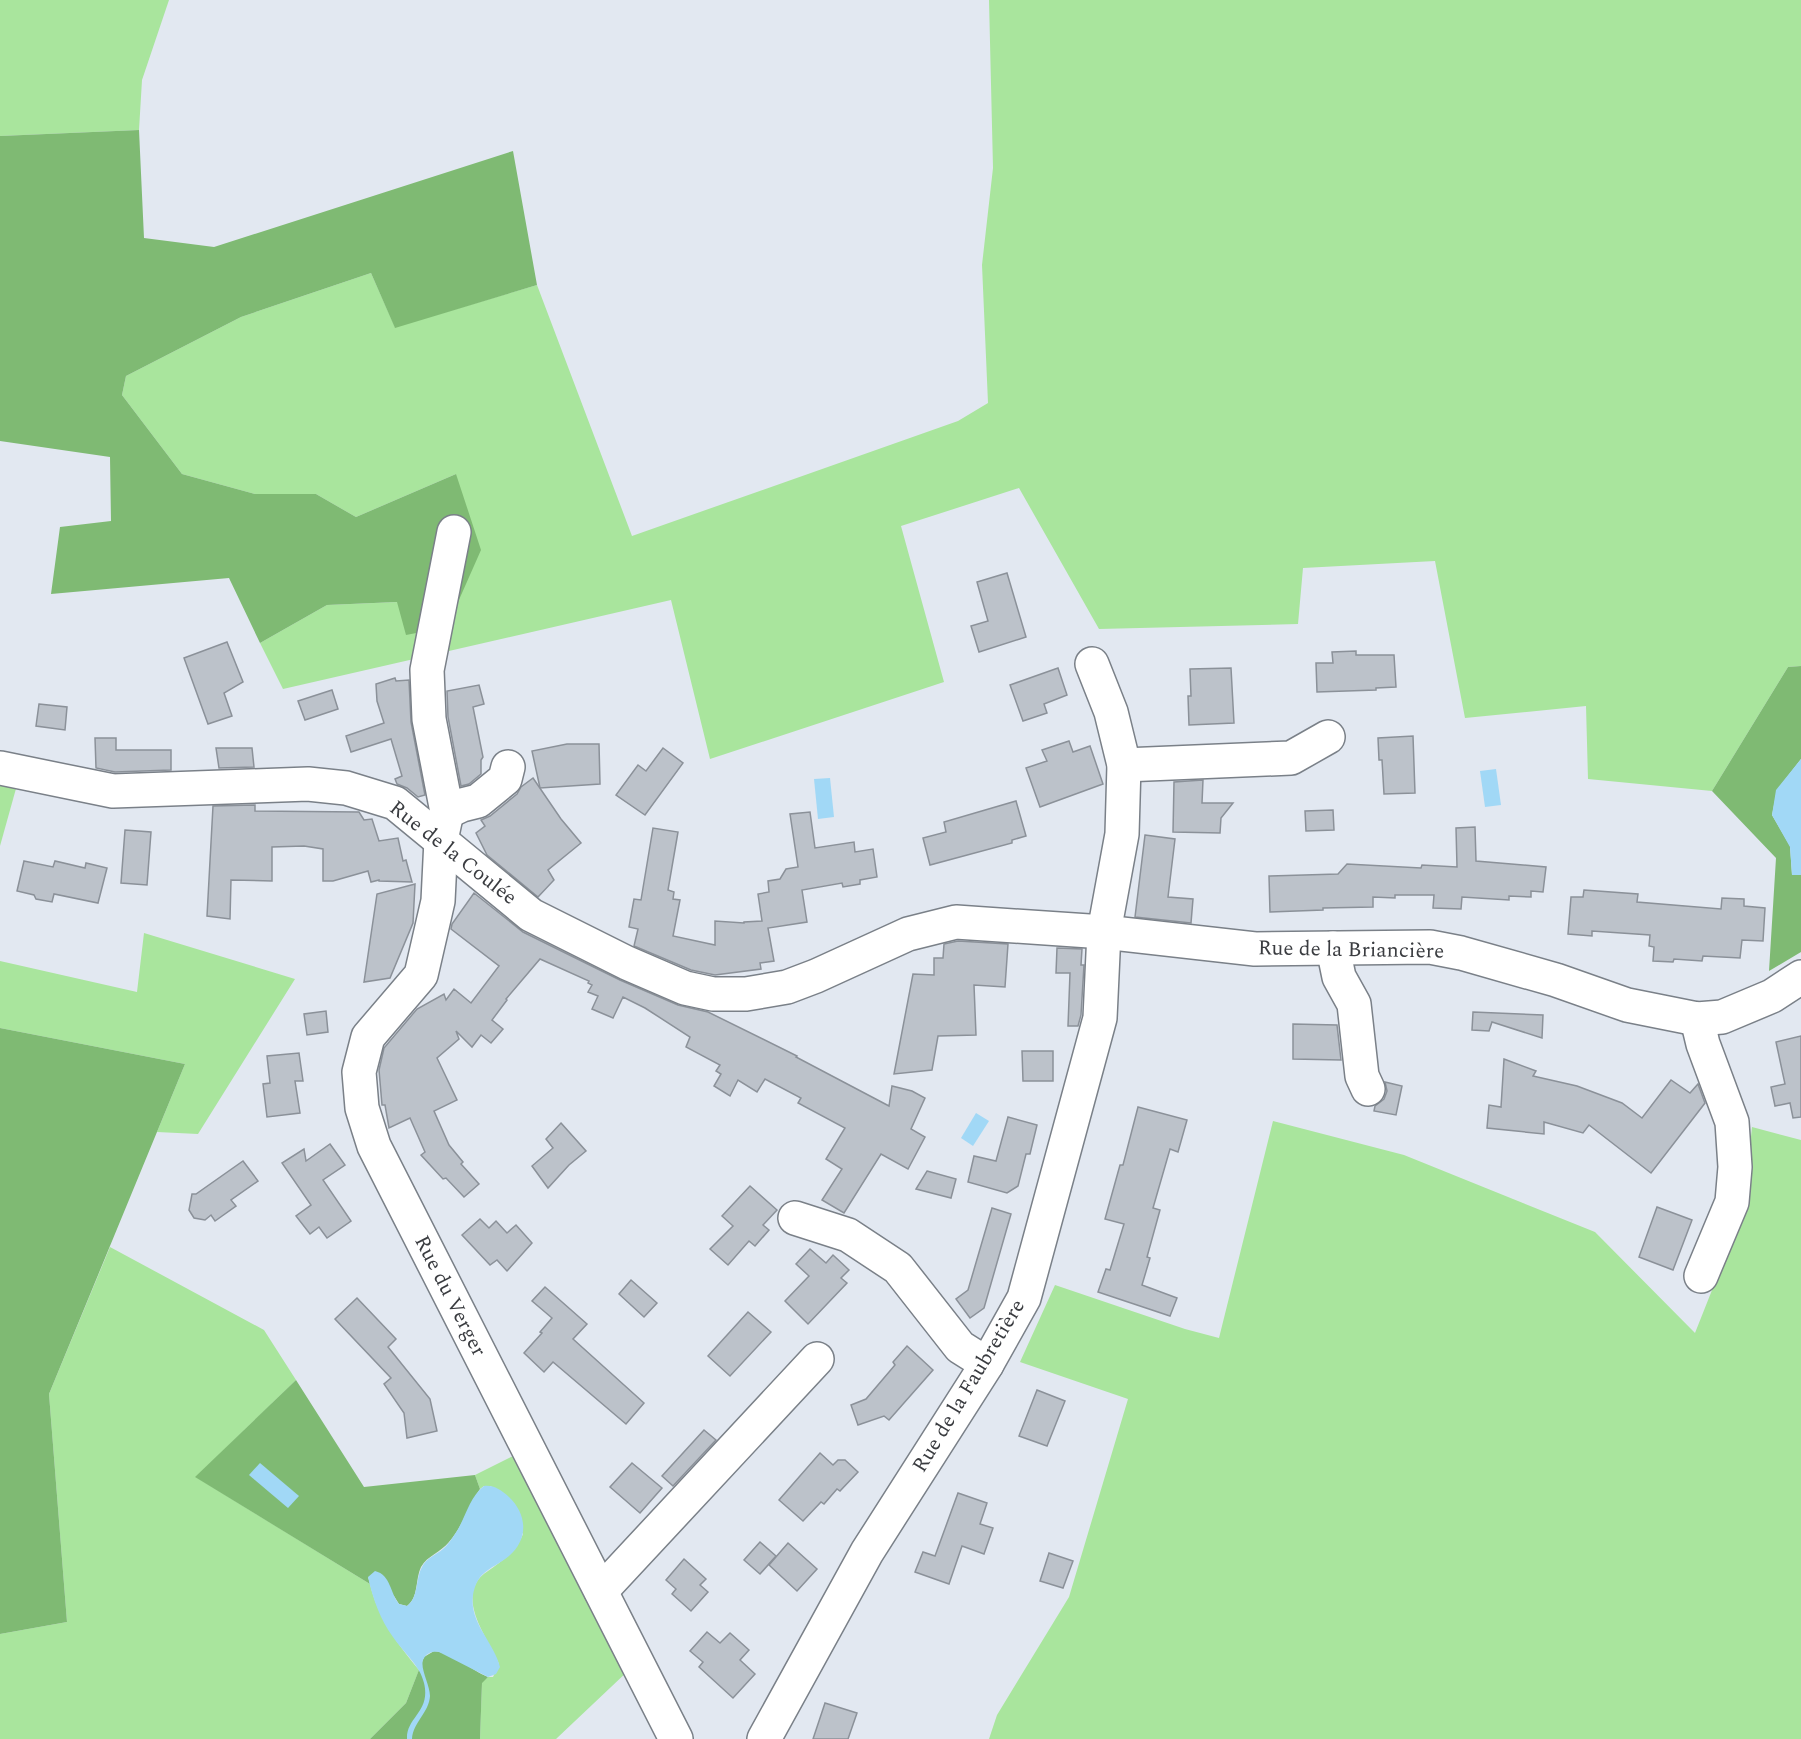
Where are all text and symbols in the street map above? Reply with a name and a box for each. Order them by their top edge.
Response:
street label: Rue de la Coulée [382,793,524,913]
street label: Rue de la Briancière [1258,932,1444,968]
street label: Rue du Verger [406,1230,494,1362]
street label: Rue de la Faubretière [904,1293,1034,1479]

